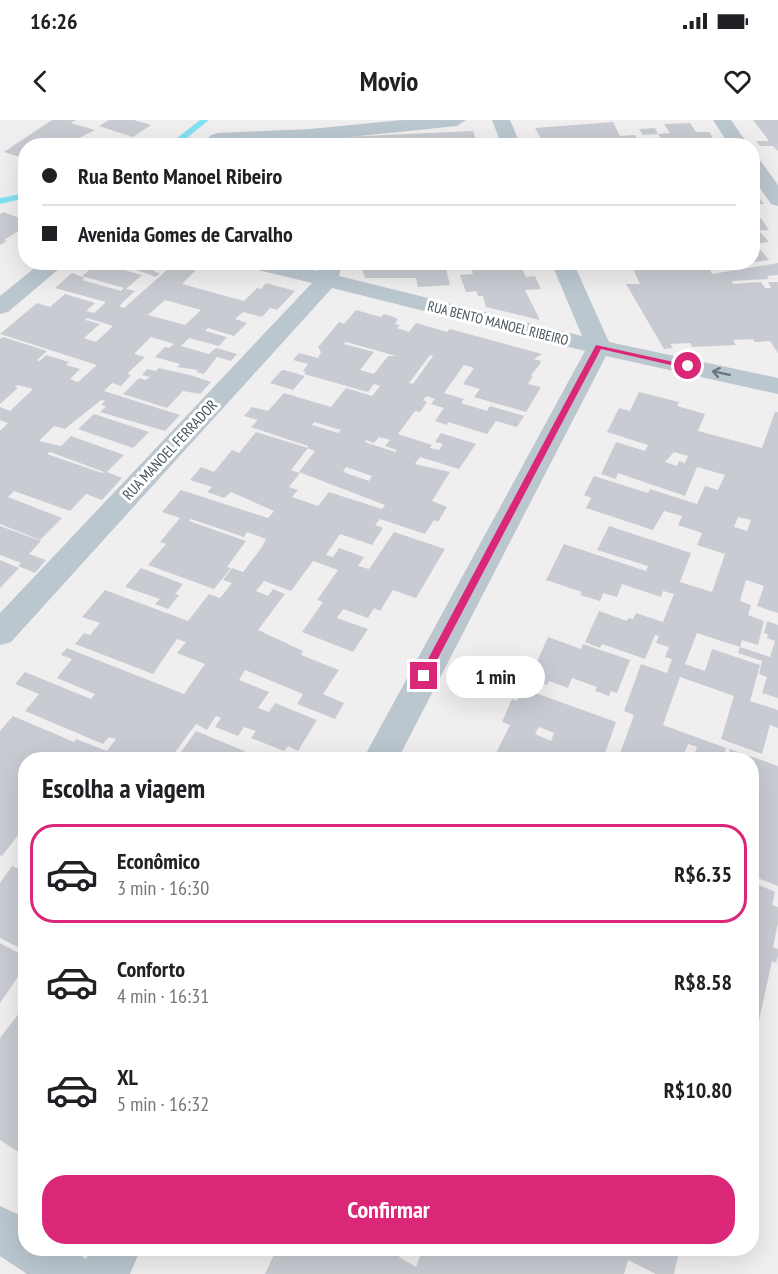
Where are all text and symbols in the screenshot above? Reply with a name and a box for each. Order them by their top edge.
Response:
text: 16:26 [30,7,78,35]
text: Movio [360,64,418,98]
icon: back [24,65,57,98]
icon: heart [721,65,754,98]
text: Rua Bento Manoel Ribeiro [78,162,282,190]
text: Avenida Gomes de Carvalho [78,220,293,248]
street label: RUA BENTO MANOEL RIBEIRO [426,297,571,349]
route start [674,352,701,379]
one-way arrow [712,367,731,379]
street label: RUA MANOEL FERRADOR [118,396,221,504]
callout: 1 min [445,655,544,697]
route end [410,662,437,689]
text: 1 min [475,664,516,690]
text: Escolha a viagem [42,771,205,805]
icon: car [45,847,99,901]
text: Econômico [117,847,200,875]
text: R$6.35 [674,860,732,888]
text: 3 min · 16:30 [117,875,209,901]
icon: car [45,955,99,1009]
text: Conforto [117,955,185,983]
text: R$8.58 [674,968,732,996]
text: 4 min · 16:31 [117,983,209,1009]
icon: car [45,1063,99,1117]
text: XL [117,1063,138,1091]
text: R$10.80 [664,1076,732,1104]
text: 5 min · 16:32 [117,1091,209,1117]
button: Confirmar [42,1175,735,1244]

